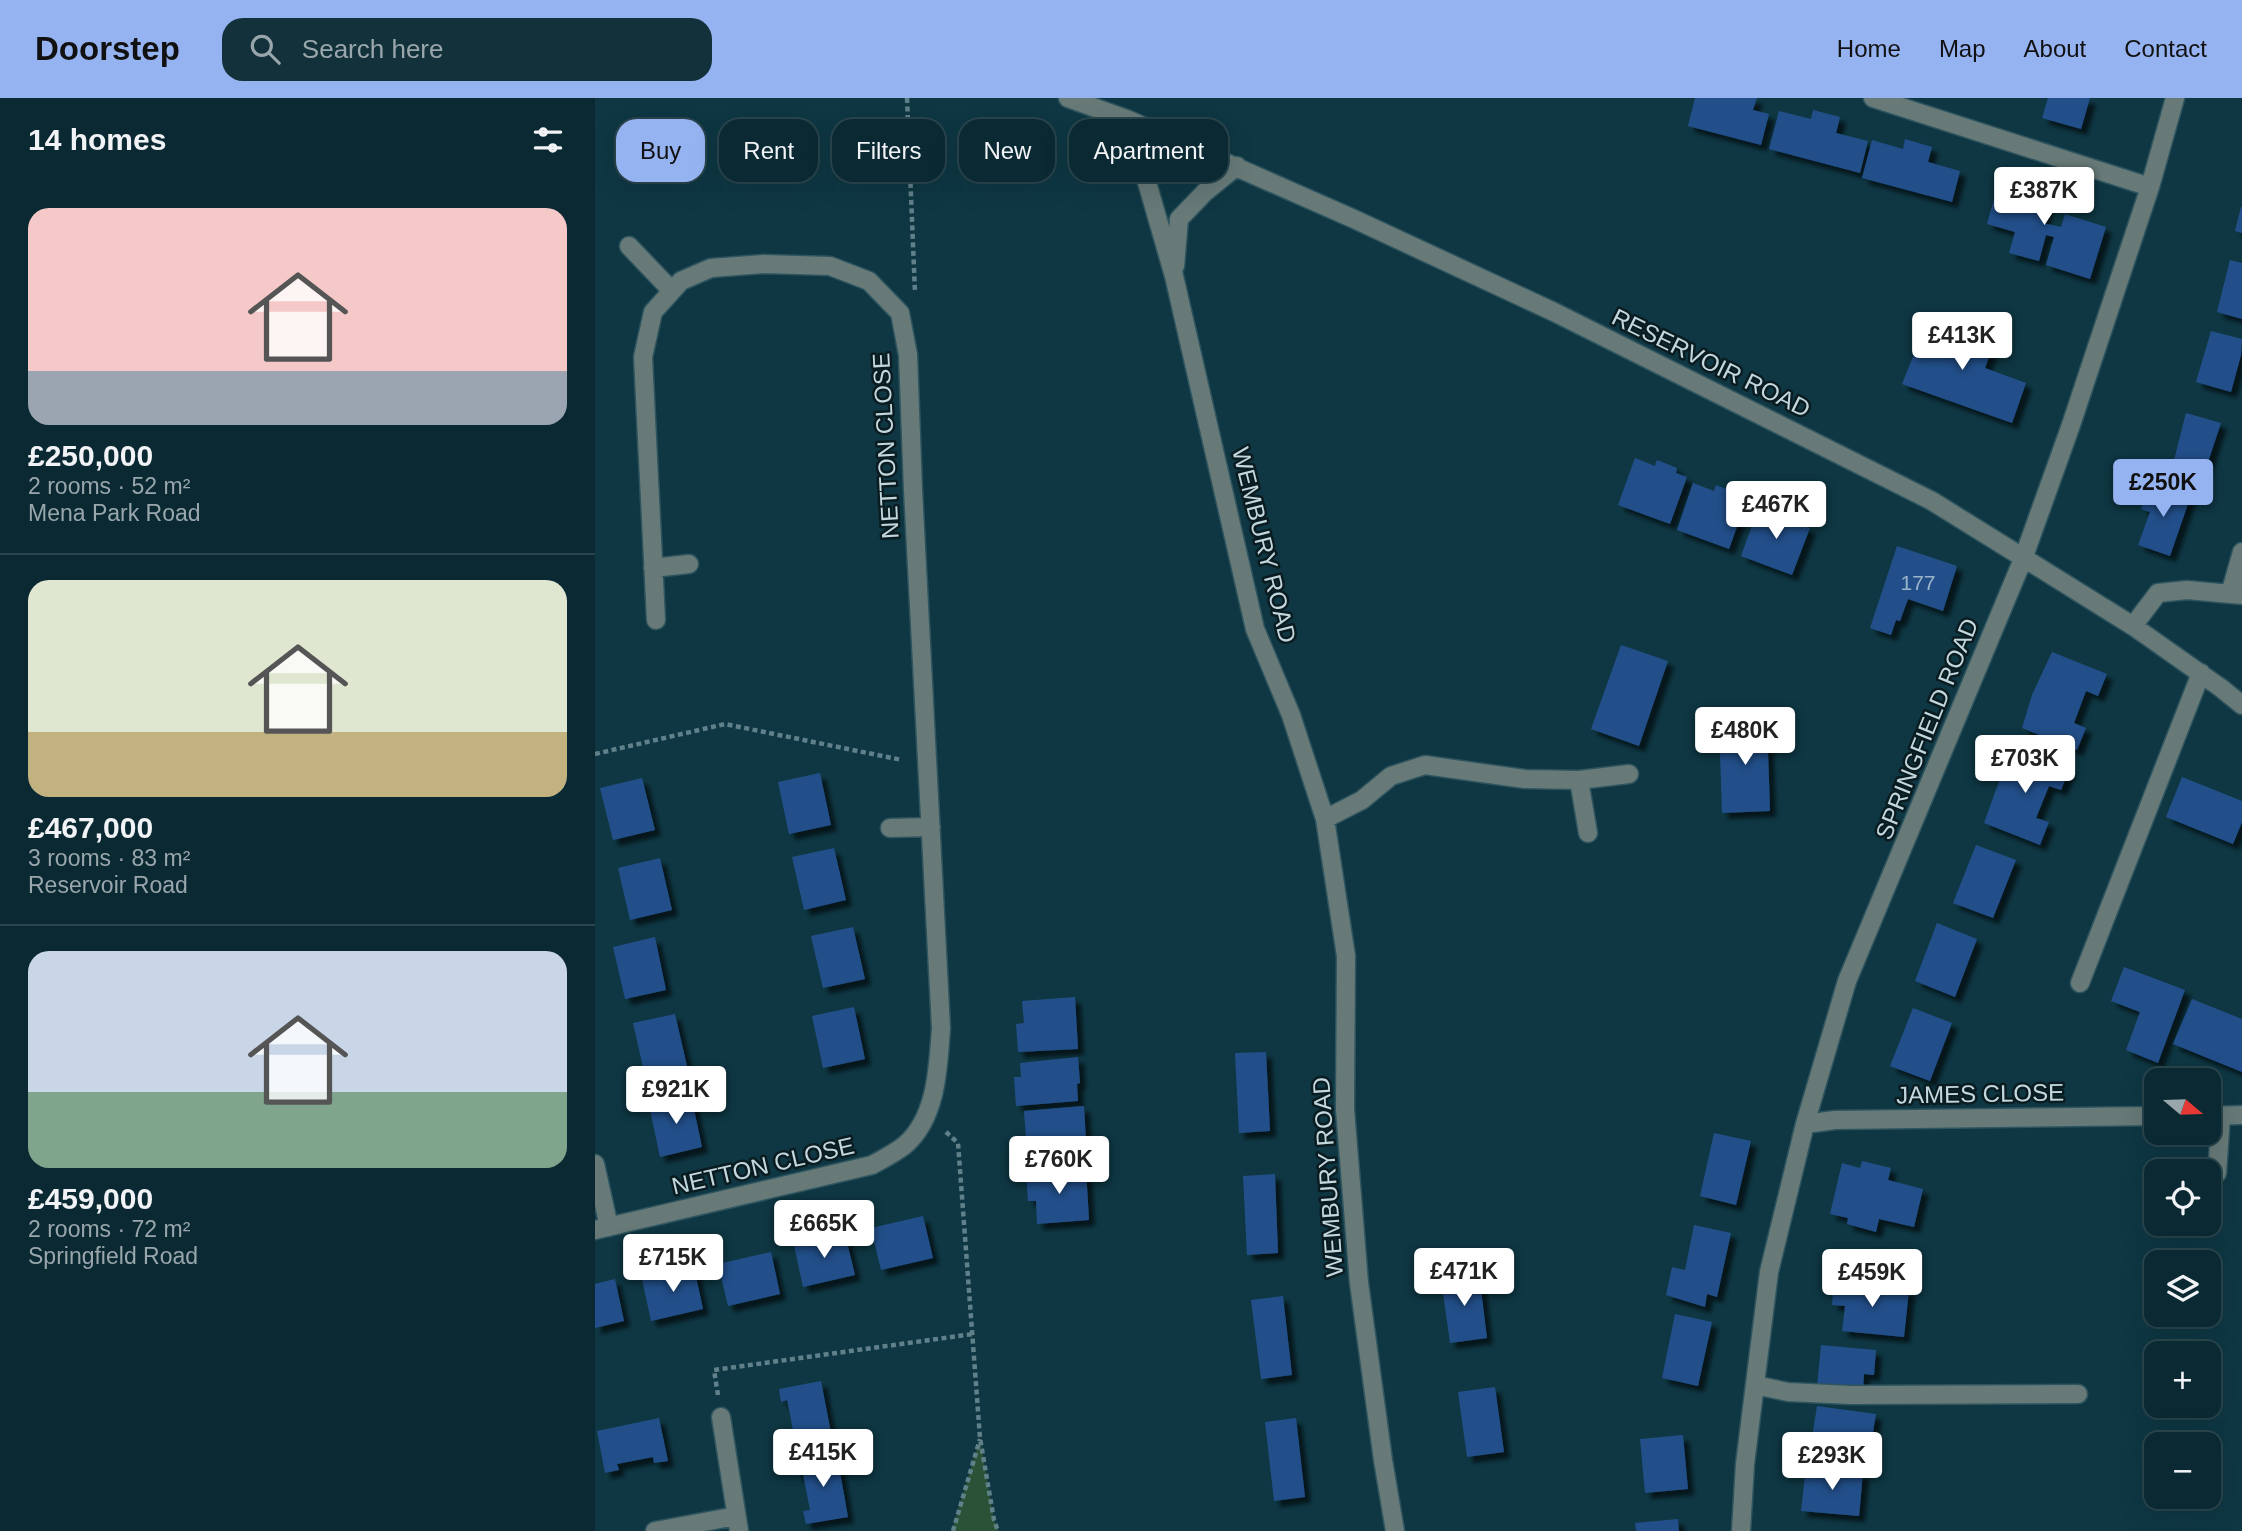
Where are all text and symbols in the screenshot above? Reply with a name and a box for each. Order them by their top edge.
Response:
search box [222,18,712,81]
text: Doorstep [35,30,180,67]
icon: search [246,30,284,68]
text: Search here [302,34,444,64]
text: Home [1837,35,1901,62]
text: Map [1939,35,1986,62]
text: About [2024,35,2086,62]
text: Contact [2124,35,2207,62]
chip: Buy [616,119,705,182]
chip: Rent [719,119,818,182]
chip: Filters [832,119,945,182]
chip: New [959,119,1055,182]
chip: Apartment [1069,119,1228,182]
icon: filters [529,121,567,159]
text: 14 homes [28,123,166,156]
pin: £387K [1995,167,2093,227]
text: £387K [2010,177,2078,203]
icon: home [235,254,361,380]
street label: RESERVOIR ROAD [1608,303,1815,422]
pin: £413K [1913,313,2011,372]
text: £413K [1928,322,1996,348]
street label: NETTON CLOSE [867,352,904,540]
text: £250,000 [28,439,153,472]
street label: WEMBURY ROAD [1227,444,1302,645]
pin: £250K [2114,460,2212,519]
text: £250K [2129,469,2197,495]
text: 2 rooms · 52 m² [28,473,190,499]
pin: £467K [1727,482,1825,541]
text: £467K [1742,491,1810,517]
text: Mena Park Road [28,500,201,526]
house number: 177 [1900,571,1936,594]
street label: SPRINGFIELD ROAD [1870,614,1983,843]
icon: home [235,626,361,752]
pin: £480K [1696,708,1794,767]
text: £480K [1711,717,1779,743]
pin: £703K [1976,736,2074,795]
text: £703K [1991,745,2059,771]
text: £467,000 [28,811,153,844]
text: 3 rooms · 83 m² [28,845,190,871]
text: Reservoir Road [28,872,188,898]
icon: home [235,997,361,1123]
pin: £921K [627,1066,725,1126]
north arrow [2144,1068,2221,1144]
map controls [2144,1068,2221,1509]
text: £921K [642,1076,710,1102]
street label: WEMBURY ROAD [1307,1076,1348,1278]
street label: JAMES CLOSE [1896,1079,2064,1108]
street label: NETTON CLOSE [669,1131,857,1200]
pin: £760K [1010,1136,1108,1196]
text: £760K [1025,1146,1093,1172]
button: locate [2144,1159,2221,1236]
text: £459,000 [28,1182,153,1215]
pin: £665K [775,1200,873,1260]
text: £665K [790,1210,858,1236]
text: 2 rooms · 72 m² [28,1216,190,1242]
pin: £715K [624,1234,722,1294]
text: Springfield Road [28,1243,198,1269]
text: £715K [639,1244,707,1270]
pin: £471K [1415,1248,1513,1308]
pin: £459K [1823,1250,1921,1309]
button: layers [2144,1250,2221,1327]
text: £471K [1430,1258,1498,1284]
text: £459K [1838,1259,1906,1285]
button: + [2144,1341,2221,1418]
pin: £415K [774,1430,872,1489]
pin: £293K [1783,1432,1881,1492]
button: − [2144,1432,2221,1509]
text: £415K [789,1439,857,1465]
text: £293K [1798,1442,1866,1468]

